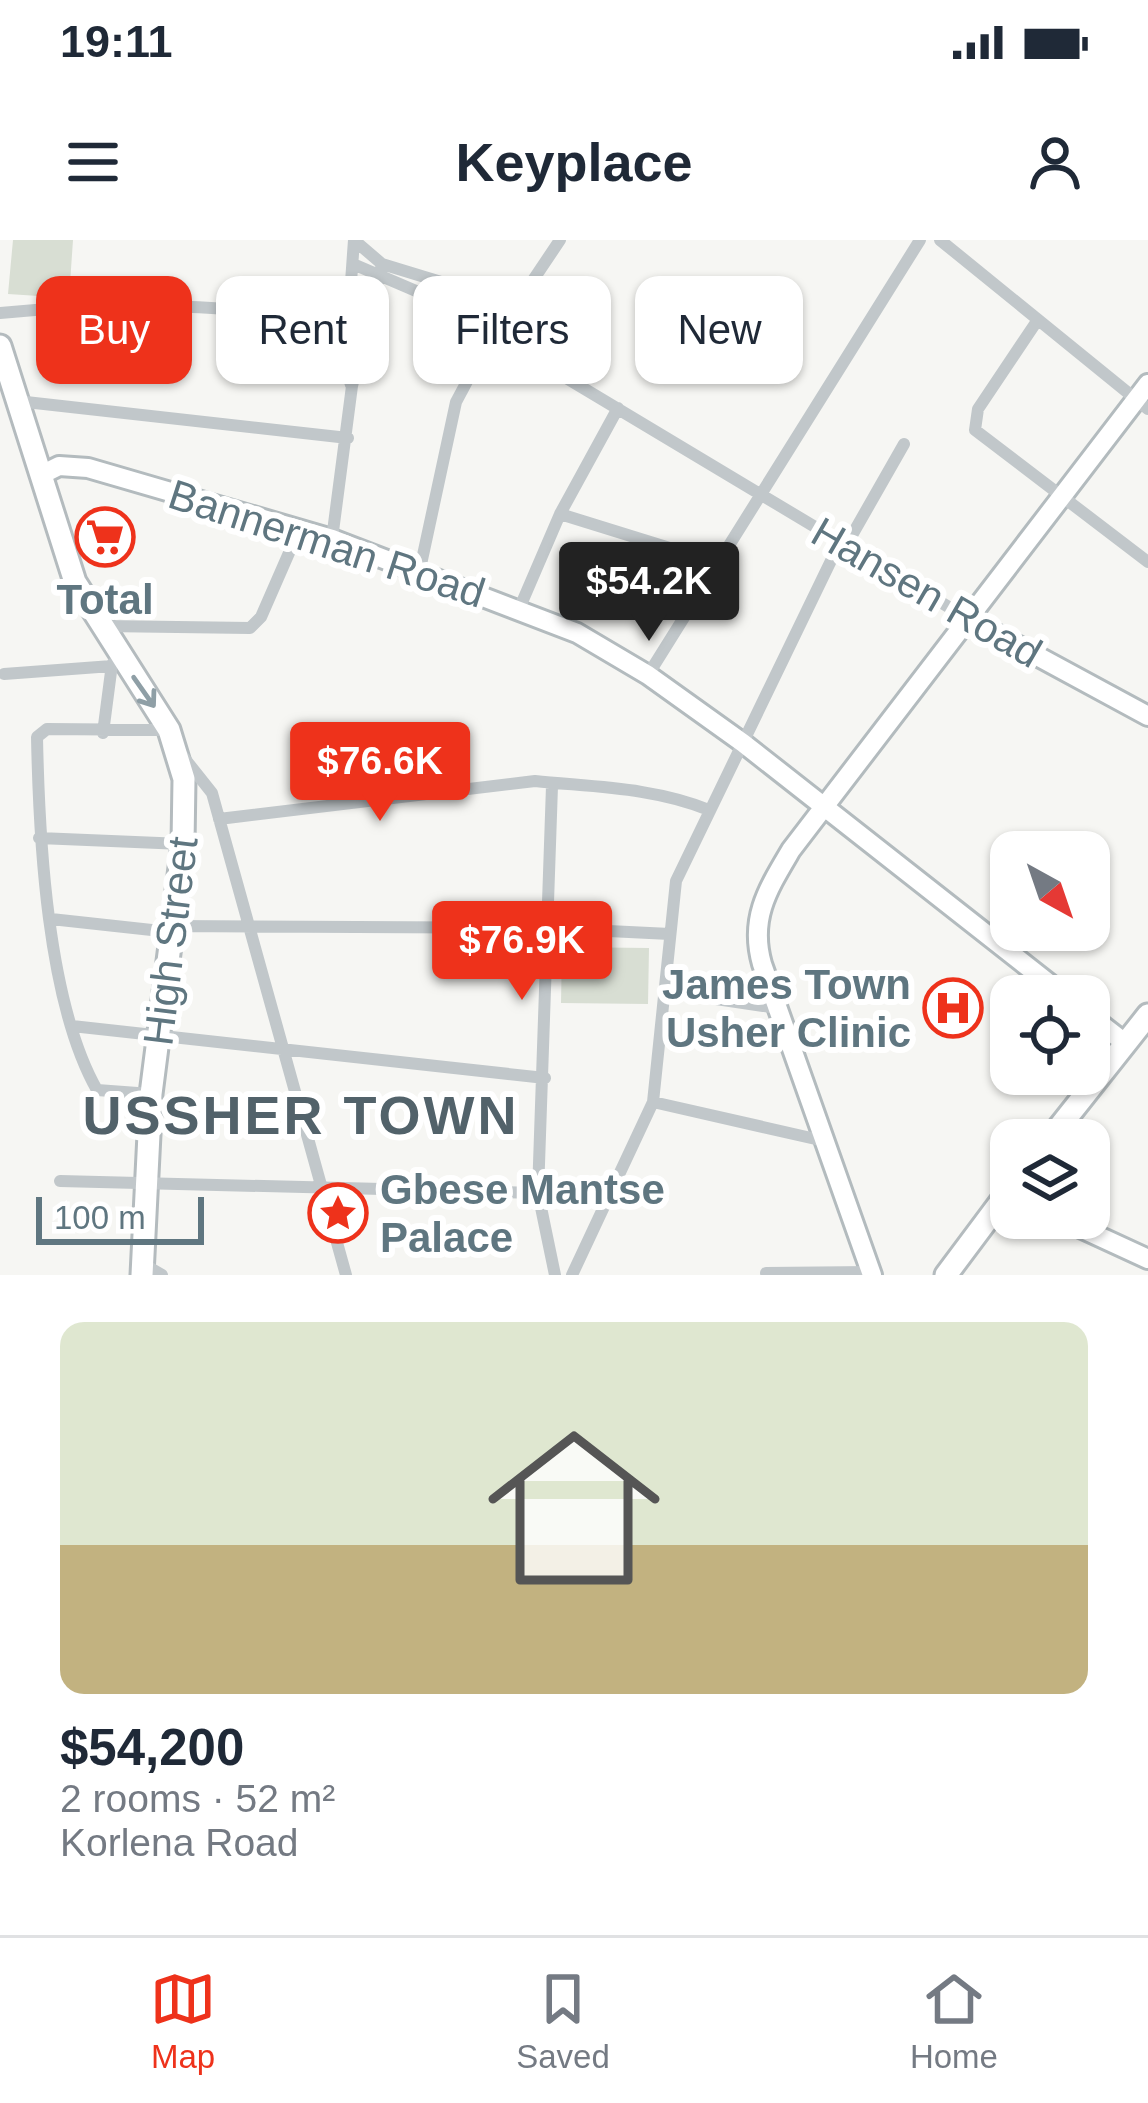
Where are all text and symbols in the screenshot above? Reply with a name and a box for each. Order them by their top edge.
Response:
text: 19:11 [60,16,173,67]
icon: menu [60,129,126,195]
icon: person [1022,129,1088,195]
text: Keyplace [455,132,693,192]
chip: Buy [36,276,192,384]
chip: Rent [216,276,389,384]
chip: Filters [413,276,611,384]
chip: New [635,276,803,384]
street label: Bannerman Road [163,470,491,617]
supermarket icon: Total [74,506,136,568]
street label: Hansen Road [804,508,1050,677]
pin: $54.2K [551,542,747,644]
text: $54.2K [586,559,712,602]
place label: Total [56,576,154,623]
one-way arrow [131,675,157,708]
pin: $76.6K [282,722,478,824]
text: $76.6K [317,739,443,782]
north arrow [990,831,1110,951]
map controls [990,831,1110,1239]
street label: High Street [134,834,207,1048]
pin: $76.9K [424,901,620,1003]
text: $76.9K [459,918,585,961]
place label: James Town Usher Clinic [662,961,911,1056]
button: locate [990,975,1110,1095]
hospital icon: James Town Usher Clinic [922,977,984,1039]
district label: USSHER TOWN [82,1085,520,1145]
button: layers [990,1119,1110,1239]
place label: Gbese Mantse Palace [380,1166,665,1261]
place icon: Gbese Mantse Palace [307,1182,369,1244]
scale bar [36,1191,204,1244]
text: 100 m [54,1199,146,1236]
icon: home [466,1400,682,1616]
text: $54,200 [60,1719,244,1776]
text: 2 rooms · 52 m² [60,1777,335,1820]
text: Korlena Road [60,1821,299,1864]
tab: Map [150,1966,216,2076]
tab: Saved [516,1966,610,2076]
tab: Home [910,1966,998,2076]

